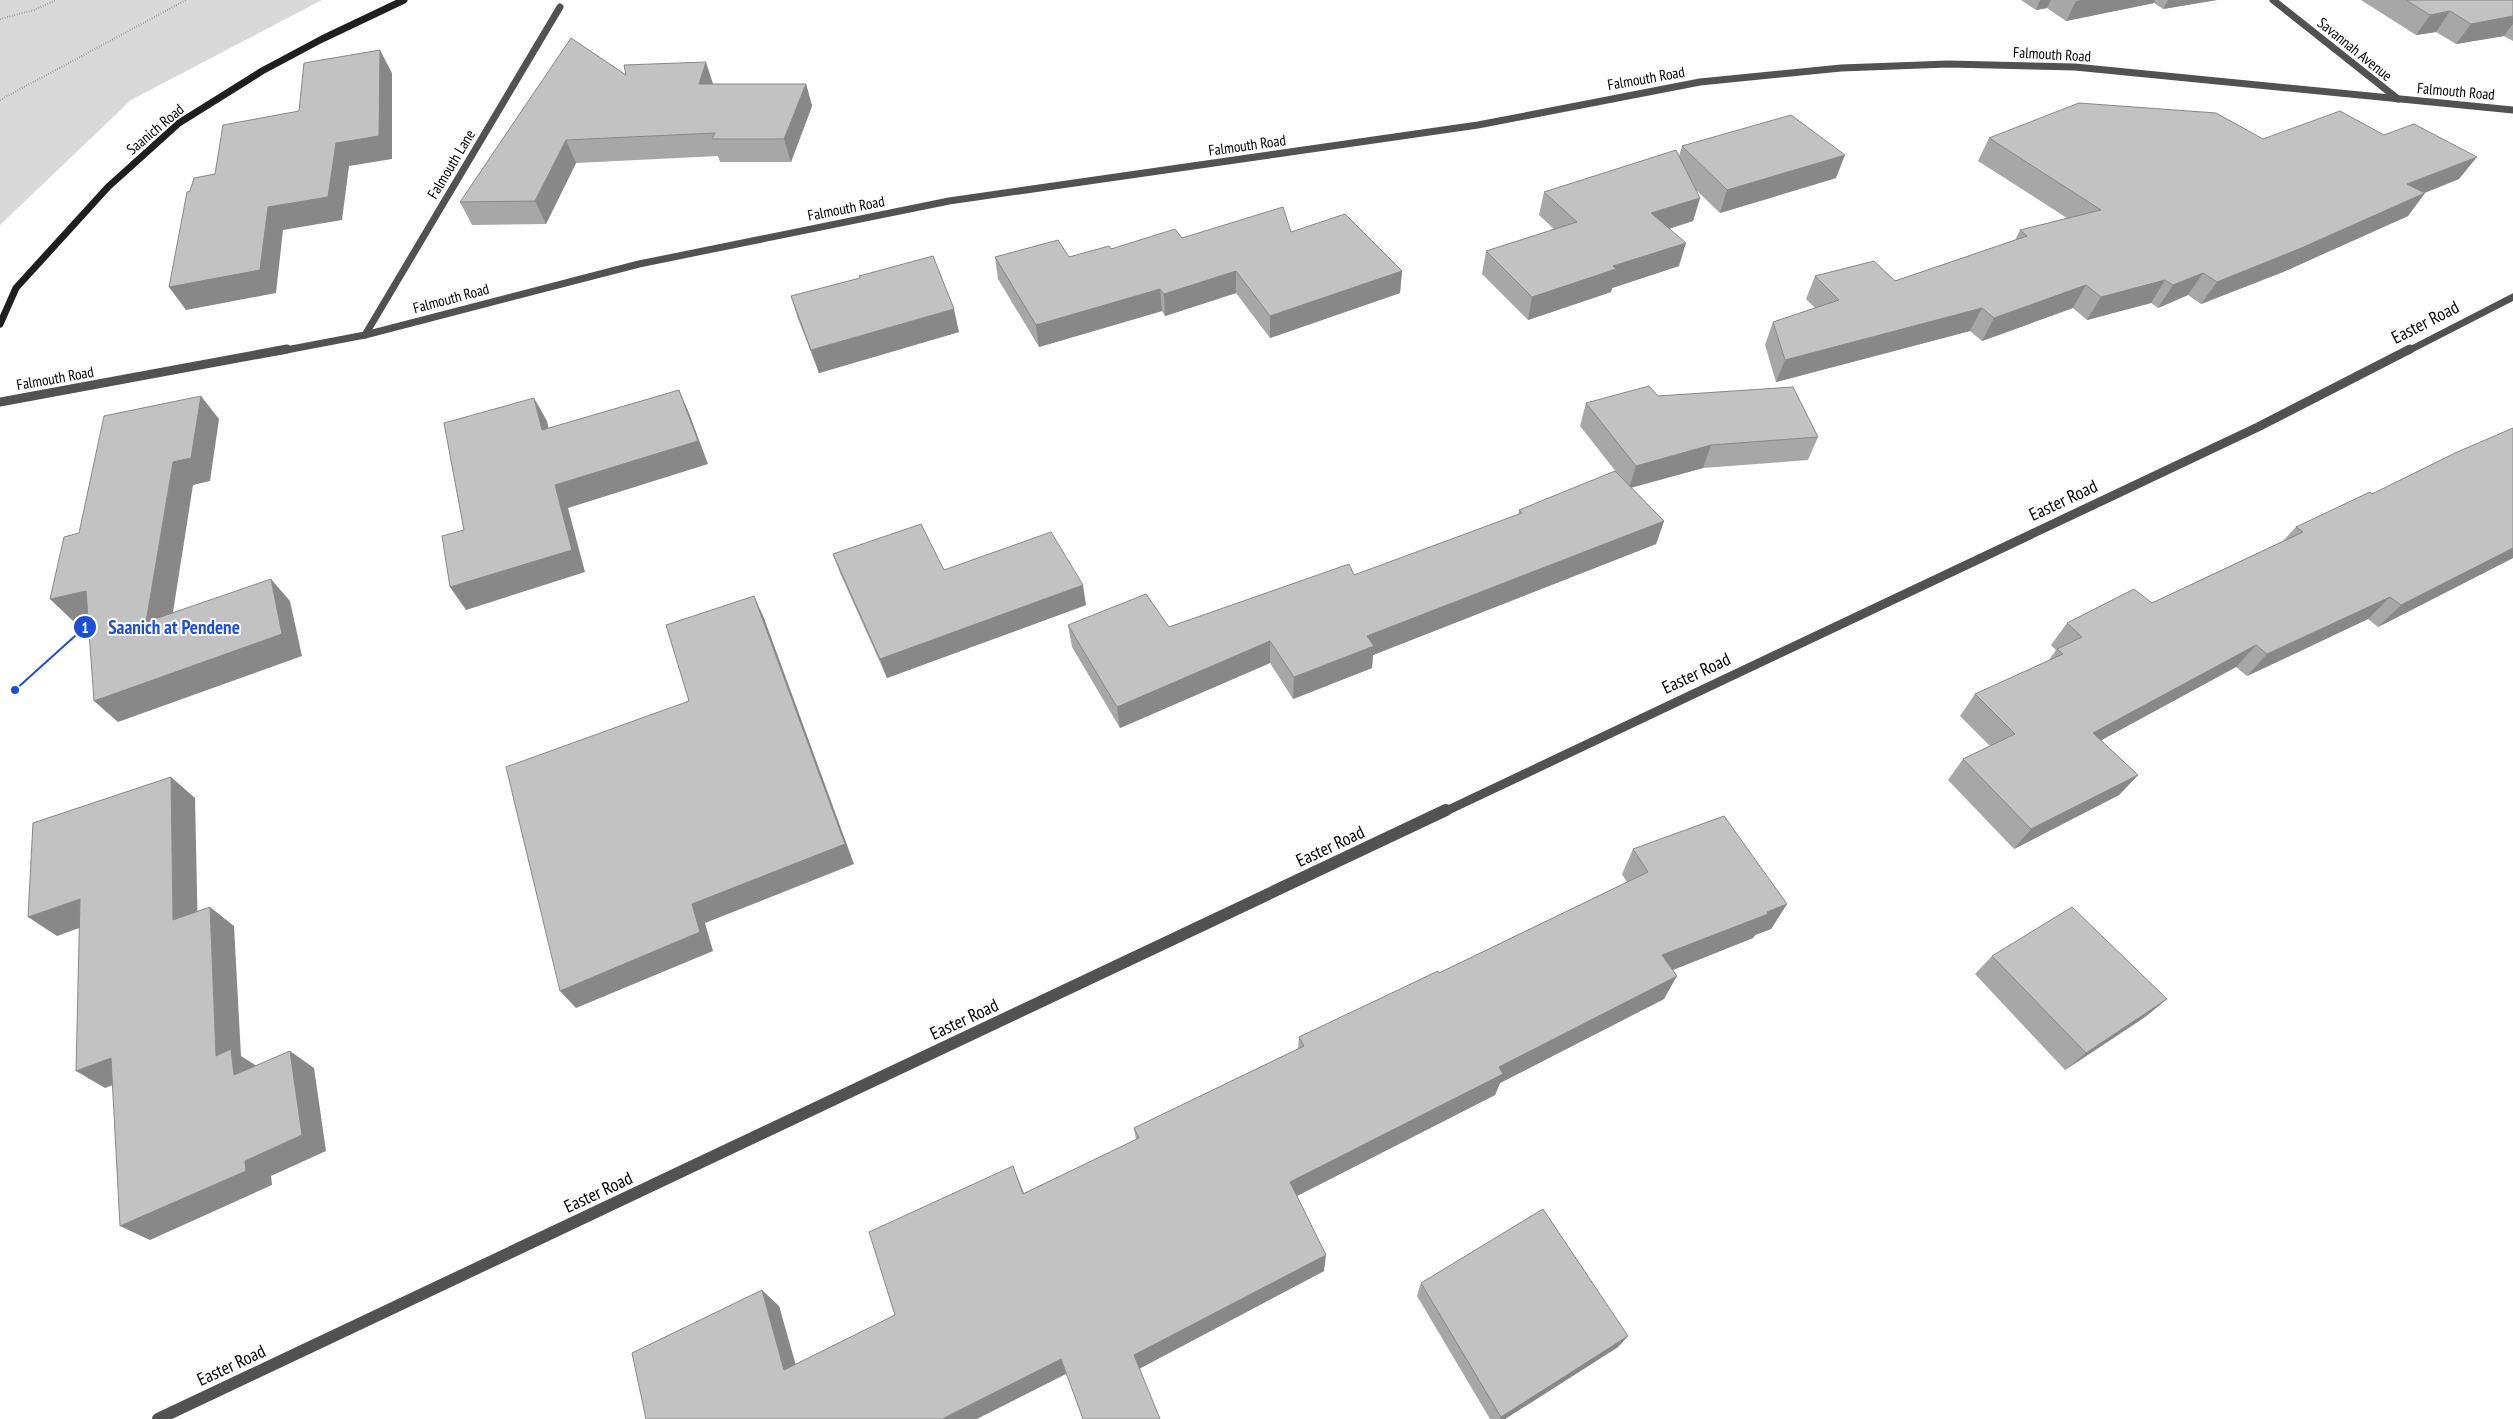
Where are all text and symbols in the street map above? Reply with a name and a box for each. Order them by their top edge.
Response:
street label: Savannah Avenue [2314,13,2396,85]
street label: Falmouth Road [2013,42,2091,66]
street label: Falmouth Road [1606,62,1686,94]
street label: Falmouth Road [2416,78,2496,104]
street label: Saanich Road [122,100,188,158]
street label: Falmouth Lane [423,126,479,202]
street label: Falmouth Road [1207,130,1287,160]
street label: Falmouth Road [806,191,886,225]
street label: Falmouth Road [411,279,491,317]
street label: Easter Road [2387,295,2463,349]
street label: Falmouth Road [15,362,95,394]
street label: Easter Road [2025,474,2101,526]
callout: Saanich at Pendene [73,610,249,644]
text: Saanich at Pendene [108,615,240,639]
text: 1 [81,618,89,637]
street label: Easter Road [1658,647,1734,699]
street label: Easter Road [1292,820,1368,872]
street label: Easter Road [926,993,1002,1045]
street label: Easter Road [560,1166,636,1218]
street label: Easter Road [193,1339,269,1391]

